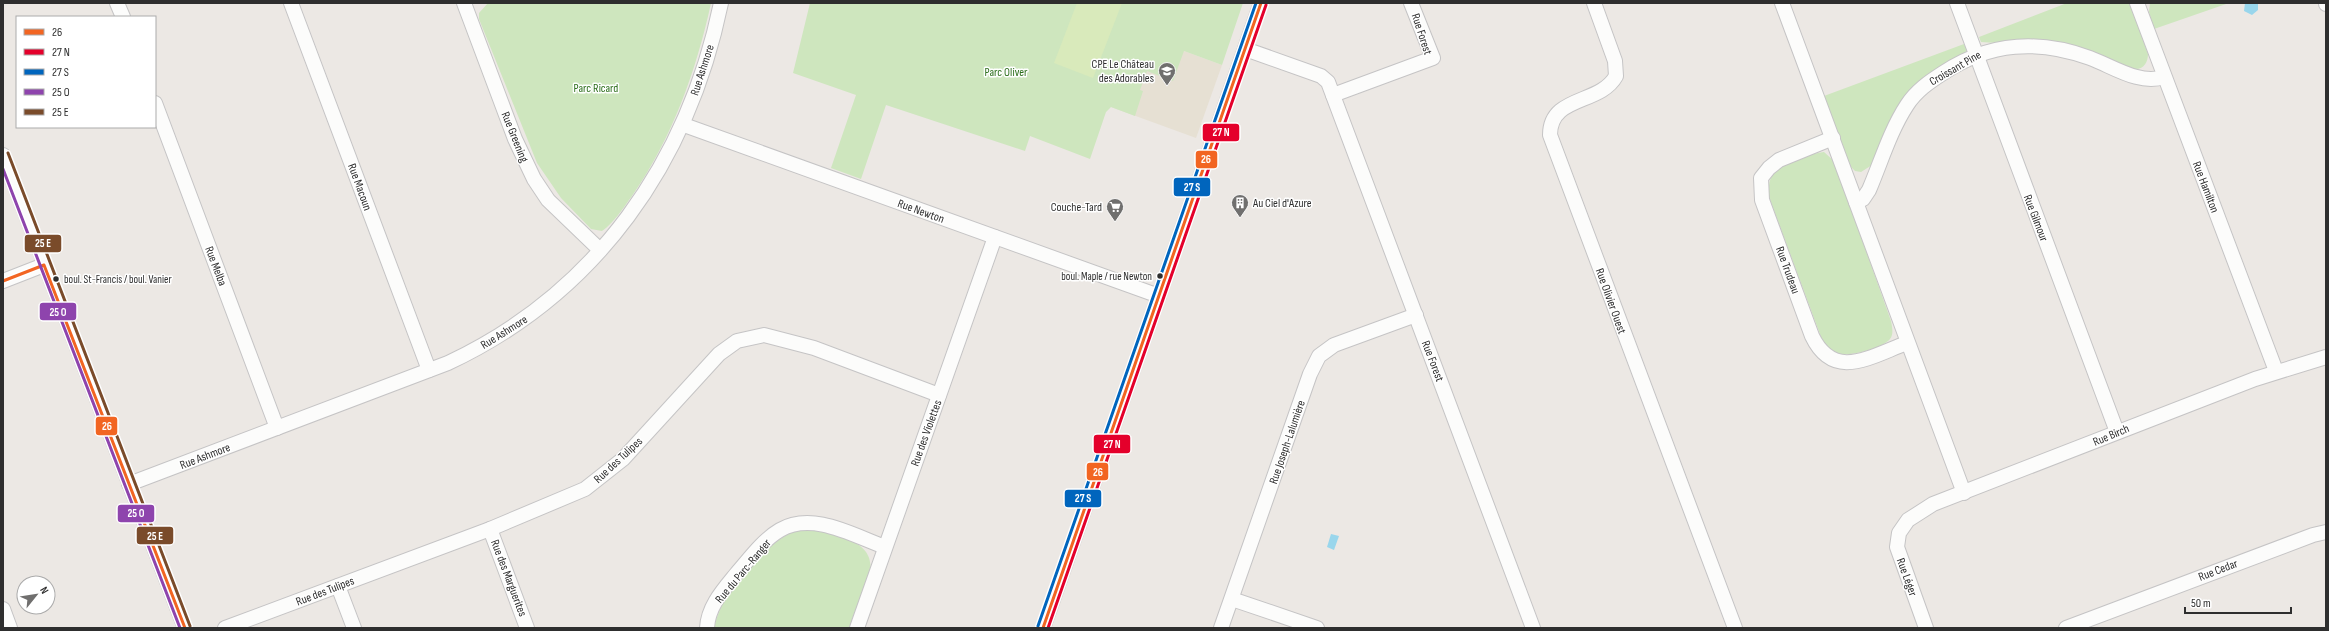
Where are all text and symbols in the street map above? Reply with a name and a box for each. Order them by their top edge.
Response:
street label: Rue Forest [1408,12,1435,57]
legend [16,16,156,128]
text: 26 [52,25,62,40]
street label: Rue Ashmore [687,43,718,98]
text: 27 N [52,45,70,60]
street label: Croissant Pine [1927,48,1984,89]
place label: CPE Le Château des Adorables [1092,57,1154,86]
school or university icon: CPE Le Château des Adorables [1157,61,1177,86]
text: 27 S [52,65,69,80]
park label: Parc Oliver [985,65,1028,80]
park label: Parc Ricard [574,81,618,96]
text: 25 O [52,85,70,100]
text: 25 E [52,105,69,120]
street label: Rue Greening [498,110,532,165]
line badge: 27 N [1202,123,1240,142]
text: 27 N [1212,126,1230,139]
line badge: 26 [1195,150,1218,169]
text: 26 [1201,153,1211,166]
street label: Rue Hamilton [2189,159,2222,215]
street label: Rue Macoun [344,162,375,213]
line badge: 27 S [1173,177,1211,197]
text: 27 S [1184,181,1200,194]
building icon: Au Ciel d'Azure [1230,193,1250,218]
street label: Rue Gilmour [2020,193,2051,244]
street label: Rue Newton [895,196,946,227]
place label: Au Ciel d'Azure [1252,196,1312,211]
supermarket icon: Couche-Tard [1105,197,1125,222]
place label: Couche-Tard [1051,200,1102,215]
line badge: 25 E [24,234,62,253]
text: 25 E [35,237,51,250]
street label: Rue Melba [201,244,230,288]
street label: Rue Trudeau [1772,244,1803,296]
street label: Rue Olivier Ouest [1592,266,1629,336]
place label: boul. Maple / rue Newton [1061,270,1152,283]
marker: boul. Maple / rue Newton [1155,271,1165,281]
place label: boul. St-Francis / boul. Vanier [64,273,172,286]
marker: boul. St-Francis / boul. Vanier [51,274,61,284]
line badge: 25 O [39,302,77,321]
text: 25 O [49,306,67,319]
street label: Rue Ashmore [478,312,531,353]
street label: Rue Forest [1418,339,1447,384]
street label: Rue des Violettes [908,398,945,468]
street label: Rue Joseph-Lalumière [1266,398,1309,486]
line badge: 26 [95,416,118,436]
text: 26 [102,420,112,433]
street label: Rue Birch [2091,421,2132,450]
street label: Rue des Tulipes [591,434,646,487]
line badge: 27 N [1093,434,1131,454]
text: 27 N [1103,438,1121,451]
street label: Rue Ashmore [178,440,233,473]
line badge: 26 [1086,462,1109,481]
text: 26 [1093,466,1103,479]
line badge: 27 S [1064,489,1102,508]
text: 27 S [1075,492,1091,505]
line badge: 25 O [117,504,155,523]
text: 25 O [127,507,145,520]
line badge: 25 E [136,526,174,545]
text: 25 E [147,530,163,543]
street label: Rue du Parc-Ranger [712,536,775,607]
street label: Rue des Marguerites [487,538,530,619]
street label: Rue Léger [1893,556,1921,599]
street label: Rue Cedar [2196,556,2240,585]
street label: Rue des Tulipes [294,574,356,609]
north arrow [16,575,56,615]
text: N [37,584,51,596]
scale bar [2185,589,2291,615]
text: 50 m [2191,596,2211,611]

